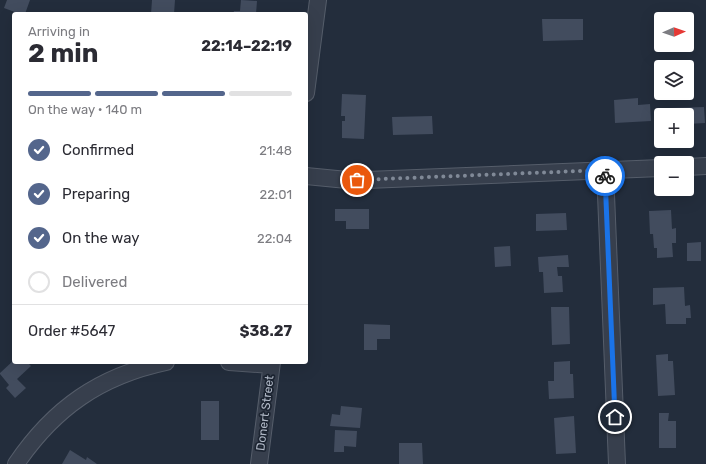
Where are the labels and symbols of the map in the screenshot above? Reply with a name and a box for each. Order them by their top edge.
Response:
north arrow [654,12,694,52]
courier [585,156,625,196]
pin [340,163,374,197]
street label: Donert Street [253,374,277,452]
pin [598,400,632,434]

